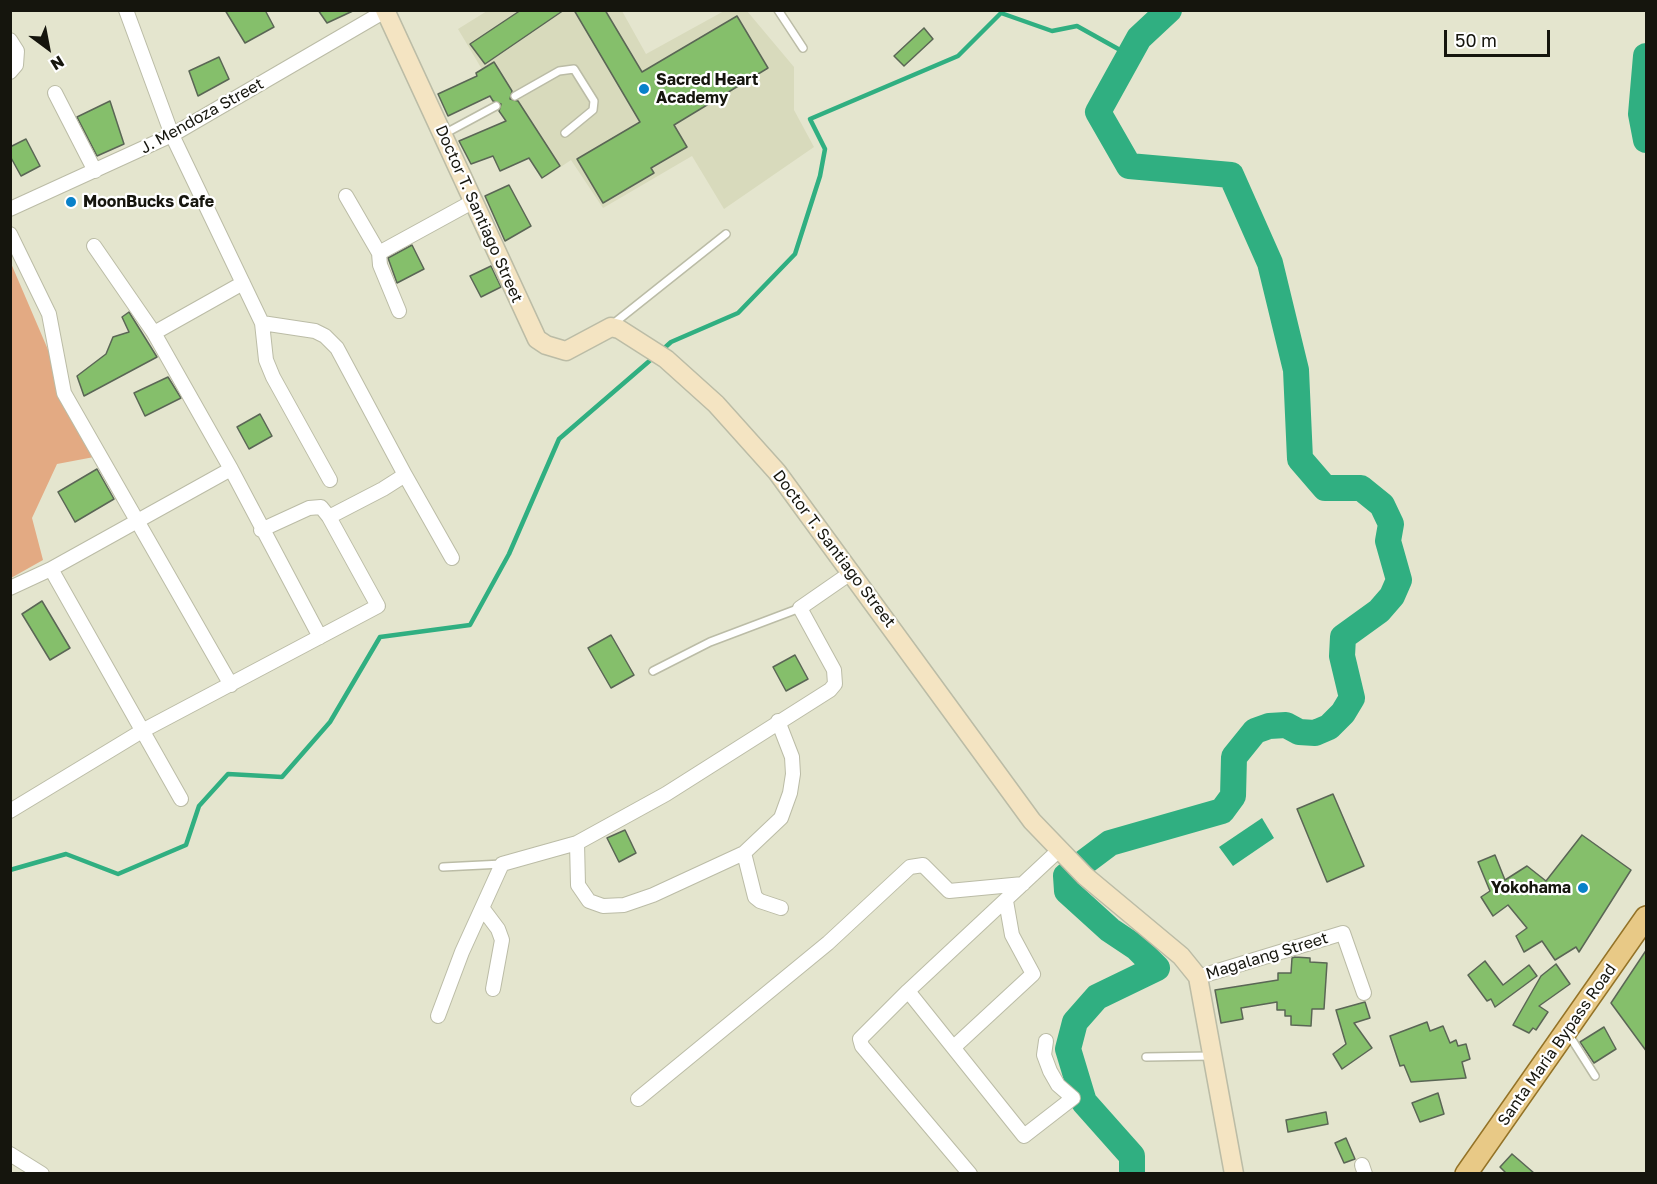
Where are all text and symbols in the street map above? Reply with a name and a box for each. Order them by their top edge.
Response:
north arrow [18,18,78,78]
scale bar [1447,18,1554,56]
text: 50 m [1455,29,1497,51]
text: N [47,52,68,75]
place label: Sacred Heart Academy [656,70,758,108]
street label: J. Mendoza Street [137,74,267,158]
marker: Sacred Heart Academy [637,82,651,96]
street label: Doctor T. Santiago Street [431,122,527,306]
place label: MoonBucks Cafe [83,192,214,212]
marker: MoonBucks Cafe [64,195,78,209]
street label: Doctor T. Santiago Street [769,467,899,631]
place label: Yokohama [1491,878,1571,898]
marker: Yokohama [1576,881,1590,895]
street label: Magalang Street [1204,928,1330,984]
street label: Santa Maria Bypass Road [1494,960,1620,1130]

